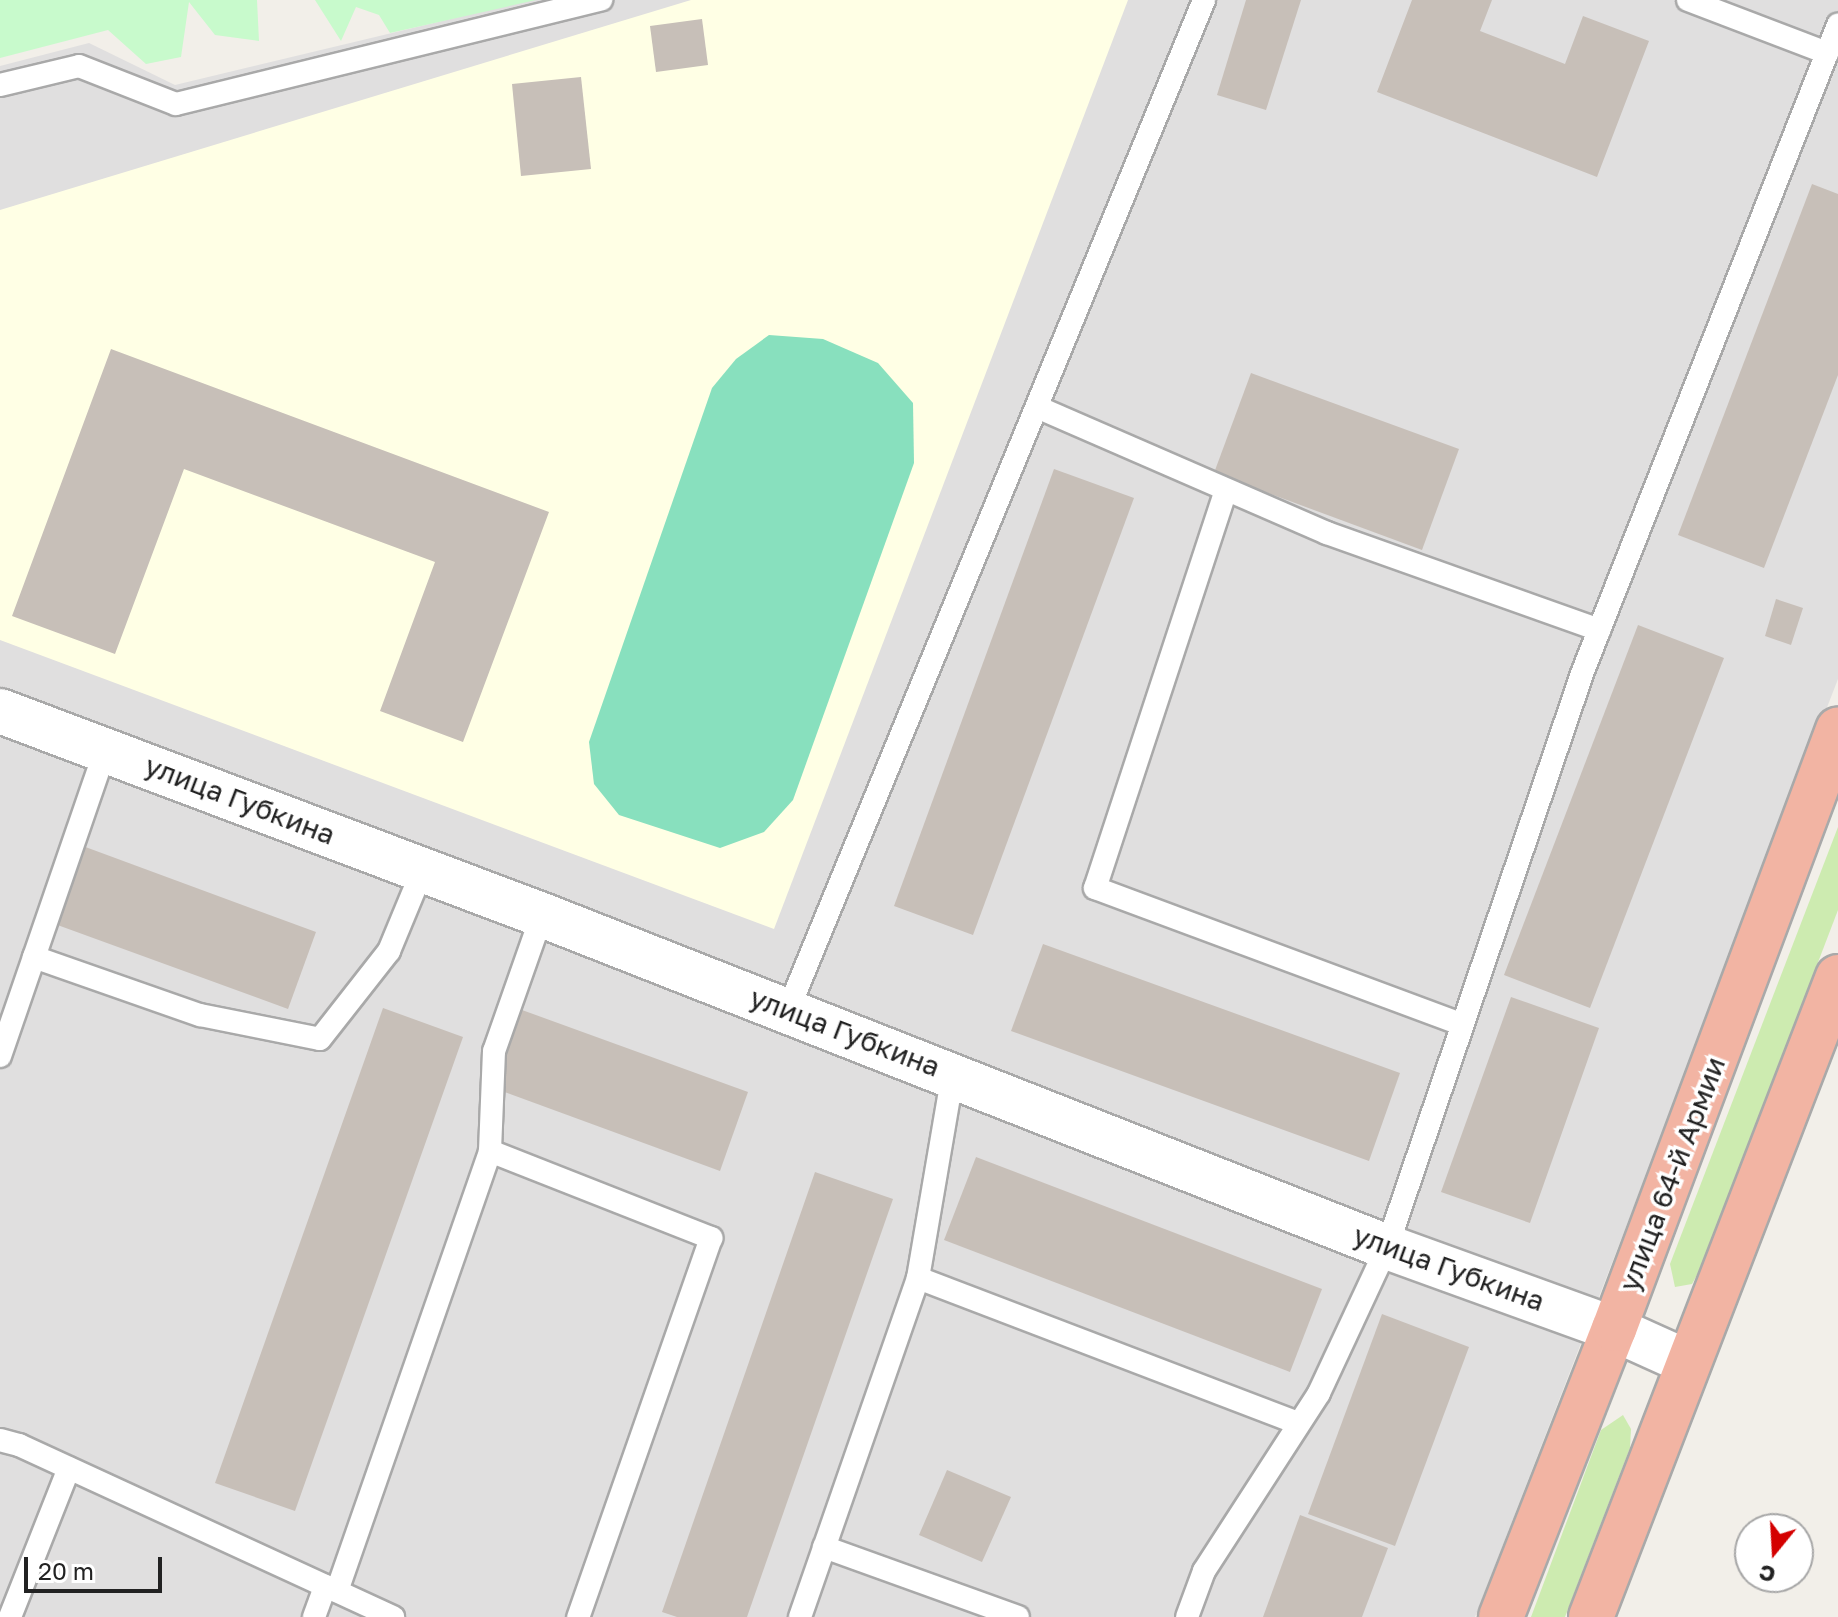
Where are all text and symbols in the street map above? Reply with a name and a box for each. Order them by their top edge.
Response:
street label: улица Губкина [140,748,340,852]
street label: улица Губкина [745,980,945,1084]
street label: улица 64-й Армии [1612,1052,1732,1296]
street label: улица Губкина [1349,1218,1549,1318]
north arrow [1734,1513,1814,1593]
scale bar [28,1541,166,1591]
text: 20 m [38,1556,94,1585]
text: С [1755,1559,1779,1590]

